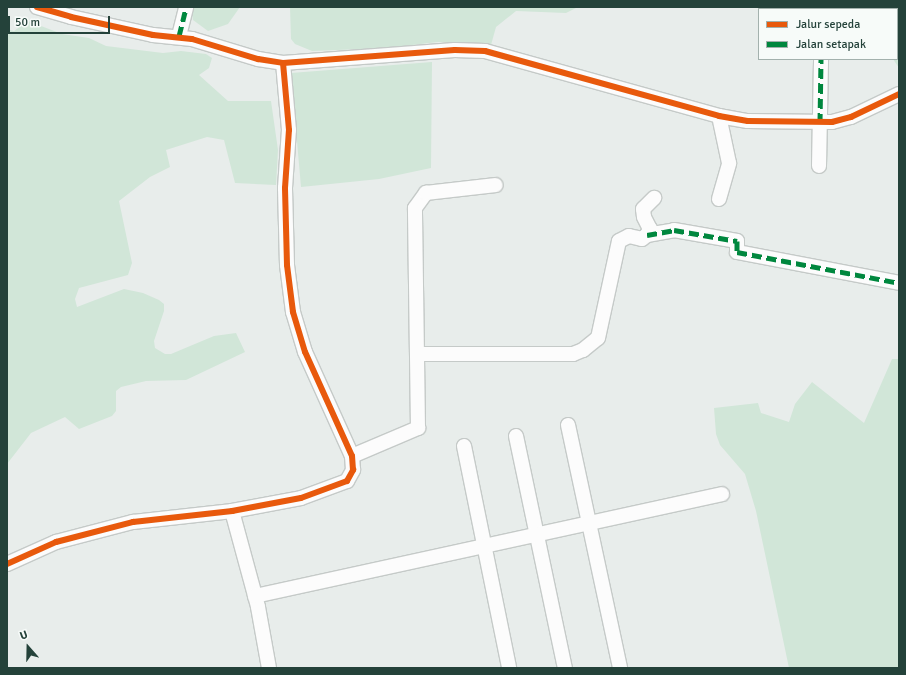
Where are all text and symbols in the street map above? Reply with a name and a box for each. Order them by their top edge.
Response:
scale bar [10,8,112,34]
legend [758,8,898,60]
text: 50 m [15,15,40,30]
text: Jalur sepeda [796,17,860,32]
text: Jalan setapak [796,37,866,52]
north arrow [8,627,48,667]
text: U [18,628,29,643]

